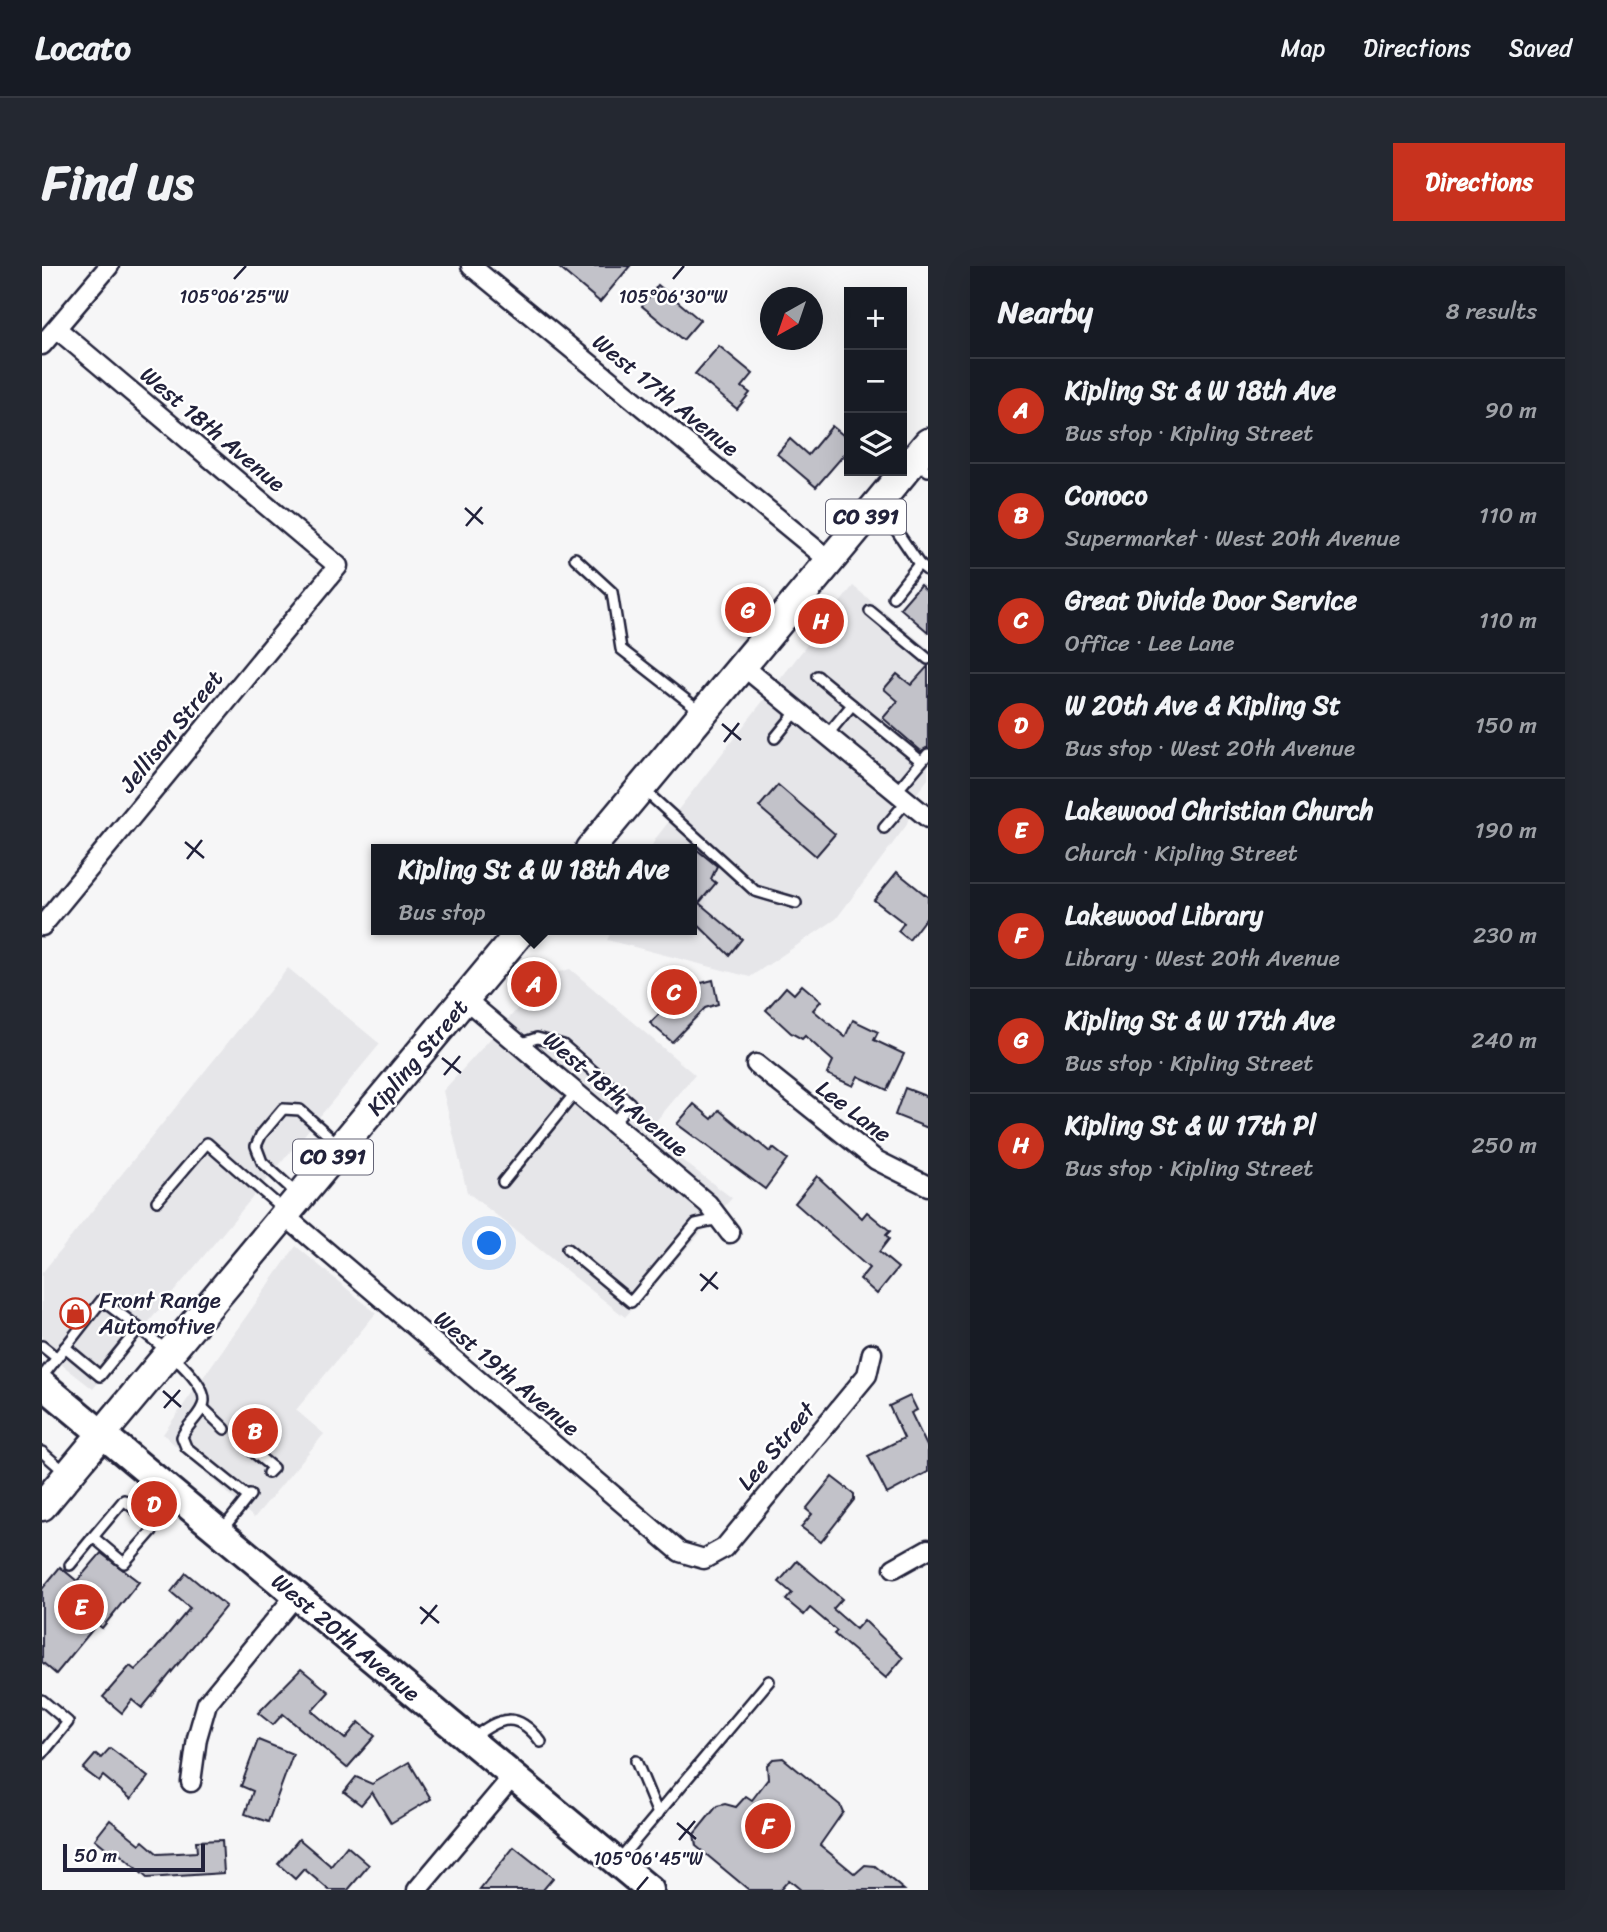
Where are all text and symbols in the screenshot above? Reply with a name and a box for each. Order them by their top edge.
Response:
text: Locato [35,19,131,77]
text: Map [1281,27,1325,69]
text: Directions [1363,27,1471,69]
text: Saved [1509,27,1572,69]
text: Find us [42,139,194,226]
button: Directions [1393,143,1565,221]
text: 105°06'25"W [180,281,290,313]
text: 105°06'30"W [619,281,728,313]
text: Nearby [998,285,1093,339]
north arrow [760,287,823,350]
map controls [844,287,907,476]
button: + [844,287,907,350]
text: 8 results [1446,291,1537,332]
street label: West 17th Avenue [583,323,749,468]
button: − [844,350,907,413]
street label: West 18th Avenue [130,356,295,503]
text: Kipling St & W 18th Ave [1065,367,1336,413]
text: A [1013,390,1029,431]
text: 90 m [1485,390,1537,431]
button: layers [844,413,907,476]
text: Bus stop · Kipling Street [1065,413,1313,454]
text: Conoco [1065,472,1148,518]
text: B [1014,495,1028,536]
text: 110 m [1479,495,1537,536]
road number: CO 391 [826,499,906,534]
text: Supermarket · West 20th Avenue [1065,518,1400,559]
text: Great Divide Door Service [1065,577,1357,623]
pin: G [725,584,771,636]
pin: H [798,595,844,647]
text: C [1014,600,1028,641]
text: 110 m [1479,600,1537,641]
text: Office · Lee Lane [1065,623,1235,664]
street label: Jellison Street [108,661,234,803]
text: W 20th Ave & Kipling St [1065,682,1341,728]
text: D [1014,705,1028,746]
text: 150 m [1475,705,1537,746]
text: Bus stop · West 20th Avenue [1065,728,1355,769]
text: Lakewood Christian Church [1065,787,1374,833]
text: E [1015,810,1027,851]
text: 190 m [1475,810,1537,851]
text: Church · Kipling Street [1065,833,1298,874]
popup [371,844,697,935]
text: Kipling St & W 18th Ave [398,846,670,892]
text: Bus stop [398,892,485,933]
text: Lakewood Library [1065,892,1263,938]
text: F [1015,915,1027,956]
text: 230 m [1473,915,1537,956]
text: Library · West 20th Avenue [1065,938,1340,979]
pin: A [511,958,557,1010]
pin: C [651,966,697,1018]
street label: Kipling Street [356,989,479,1125]
text: Kipling St & W 17th Ave [1065,997,1335,1043]
text: G [1014,1020,1028,1061]
text: 240 m [1471,1020,1537,1061]
street label: West 18th Avenue [533,1021,698,1168]
text: Bus stop · Kipling Street [1065,1043,1313,1084]
street label: Lee Lane [807,1069,901,1154]
text: Kipling St & W 17th Pl [1065,1102,1316,1148]
text: H [1013,1125,1029,1166]
text: 250 m [1471,1125,1537,1166]
road number: CO 391 [293,1140,373,1174]
text: Bus stop · Kipling Street [1065,1148,1313,1189]
your location [472,1226,506,1260]
place label: Front Range Automotive [98,1280,221,1347]
shop icon: Front Range Automotive [59,1296,93,1330]
street label: West 19th Avenue [424,1300,589,1447]
street label: Lee Street [726,1391,827,1500]
pin: B [232,1405,278,1457]
pin: D [131,1478,177,1530]
street label: West 20th Avenue [262,1562,430,1712]
pin: E [58,1581,104,1633]
pin: F [745,1800,791,1852]
text: 50 m [74,1839,117,1872]
scale bar [63,1841,205,1873]
text: 105°06'45"W [593,1843,704,1875]

